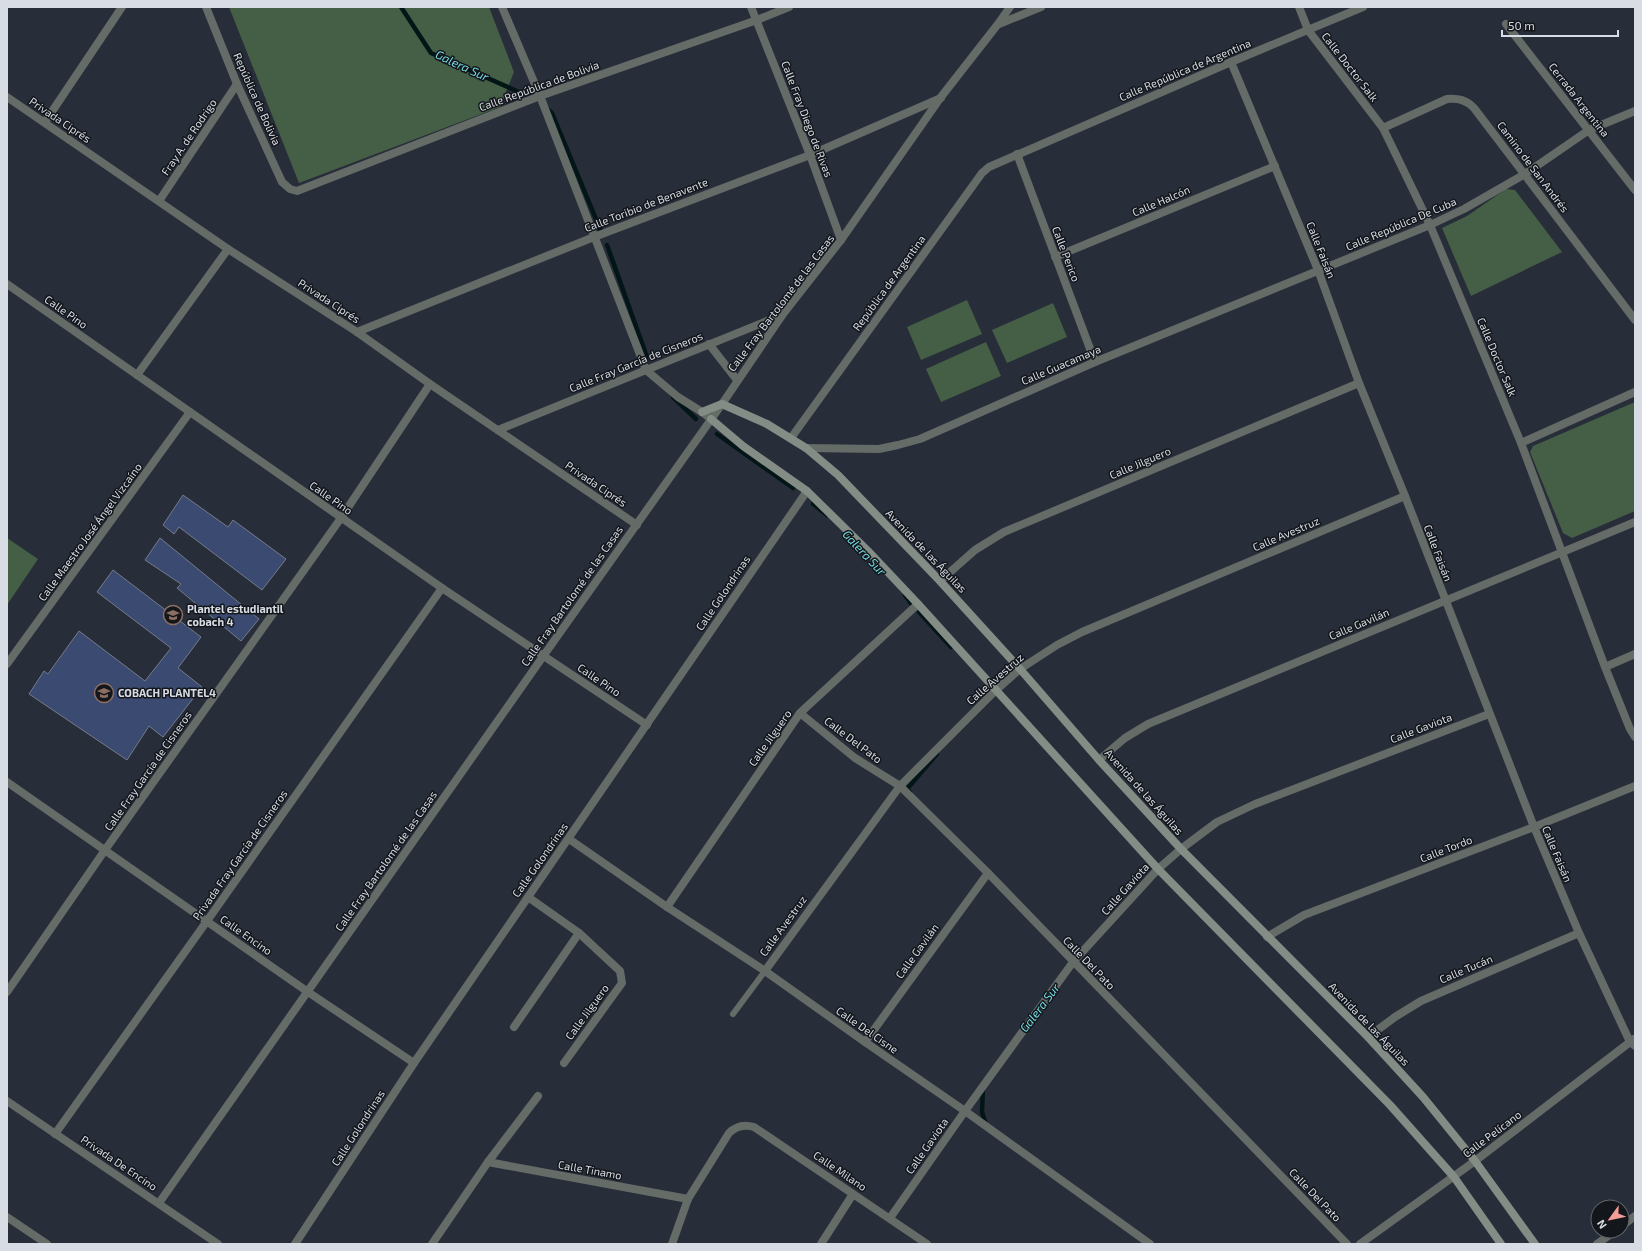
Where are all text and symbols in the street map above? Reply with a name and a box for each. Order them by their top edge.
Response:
scale bar [1502,12,1618,38]
text: 50 m [1508,18,1535,32]
street label: Calle Doctor Salk [1319,29,1382,104]
street label: Calle República de Argentina [1117,36,1253,103]
water label: Galera Sur [434,47,491,84]
street label: República de Bolivia [231,51,284,147]
street label: Calle República de Bolivia [477,58,601,113]
street label: Calle Fray Diego de Rivas [779,59,836,179]
street label: Cerrada Argentina [1546,60,1612,139]
street label: Privada Ciprés [27,94,94,145]
street label: Fray A. de Rodrigo [158,96,219,177]
street label: Camino de San Andrés [1495,119,1572,215]
street label: Calle Toribio de Benavente [582,175,709,234]
street label: Calle Halcón [1130,182,1192,219]
street label: Calle República De Cuba [1343,194,1458,253]
street label: Calle Faisán [1304,220,1339,280]
street label: Calle Perico [1050,224,1083,283]
street label: Calle Fray Bartolomé de las Casas [725,231,837,374]
street label: República de Argentina [850,232,928,333]
street label: Privada Ciprés [296,276,363,326]
street label: Calle Pino [42,292,90,331]
street label: Calle Doctor Salk [1475,315,1520,398]
street label: Calle Fray García de Cisneros [567,329,705,394]
street label: Calle Guacamaya [1019,342,1103,387]
street label: Calle Jilguero [1107,444,1173,481]
street label: Privada Ciprés [563,458,630,509]
street label: Calle Maestro José Ángel Vizcaíno [35,460,144,603]
street label: Calle Pino [307,478,355,517]
street label: Avenida de las Águilas [883,506,970,595]
street label: Calle Avestruz [1250,513,1322,553]
street label: Calle Fray Bartolomé de las Casas [518,523,625,668]
street label: Calle Faisán [1422,523,1455,583]
water label: Galera Sur [840,527,889,578]
street label: Calle Golondrinas [693,552,753,633]
place label: Plantel estudiantil cobach 4 [187,602,284,628]
school or university icon: Plantel estudiantil cobach 4 [162,604,184,626]
street label: Calle Gavilán [1327,605,1391,642]
street label: Calle Avestruz [963,650,1026,707]
street label: Calle Pino [575,660,623,699]
school or university icon: COBACH PLANTEL4 [93,682,115,704]
place label: COBACH PLANTEL4 [118,686,216,699]
street label: Calle Jilguero [745,707,794,768]
street label: Calle Fray García de Cisneros [101,708,194,833]
street label: Calle Gaviota [1388,710,1454,745]
street label: Calle Del Pato [822,714,885,765]
street label: Avenida de las Águilas [1102,746,1187,837]
street label: Privada Fray García de Cisneros [190,787,290,922]
street label: Calle Fray Bartolomé de las Casas [332,788,439,933]
street label: Calle Golondrinas [509,820,570,899]
street label: Calle Faisán [1540,824,1575,884]
street label: Calle Tordo [1418,833,1474,864]
street label: Calle Gaviota [1098,860,1151,917]
street label: Calle Avestruz [756,893,809,958]
street label: Calle Encino [218,912,275,957]
street label: Calle Gavilán [892,921,941,981]
street label: Calle Del Pato [1061,933,1118,992]
street label: Calle Tucán [1437,952,1494,986]
street label: Avenida de las Águilas [1326,979,1413,1068]
water label: Galera Sur [1017,980,1062,1034]
street label: Calle Jilguero [562,981,611,1042]
street label: Calle Del Cisne [834,1003,901,1056]
street label: Calle Golondrinas [328,1087,387,1168]
street label: Calle Pelícano [1460,1107,1523,1160]
street label: Calle Gaviota [903,1115,951,1176]
street label: Privada De Encino [79,1132,160,1193]
street label: Calle Milano [811,1148,869,1193]
street label: Calle Tinamo [557,1158,623,1181]
street label: Calle Del Pato [1287,1165,1344,1224]
north arrow [1590,1199,1630,1239]
text: N [1594,1218,1609,1232]

